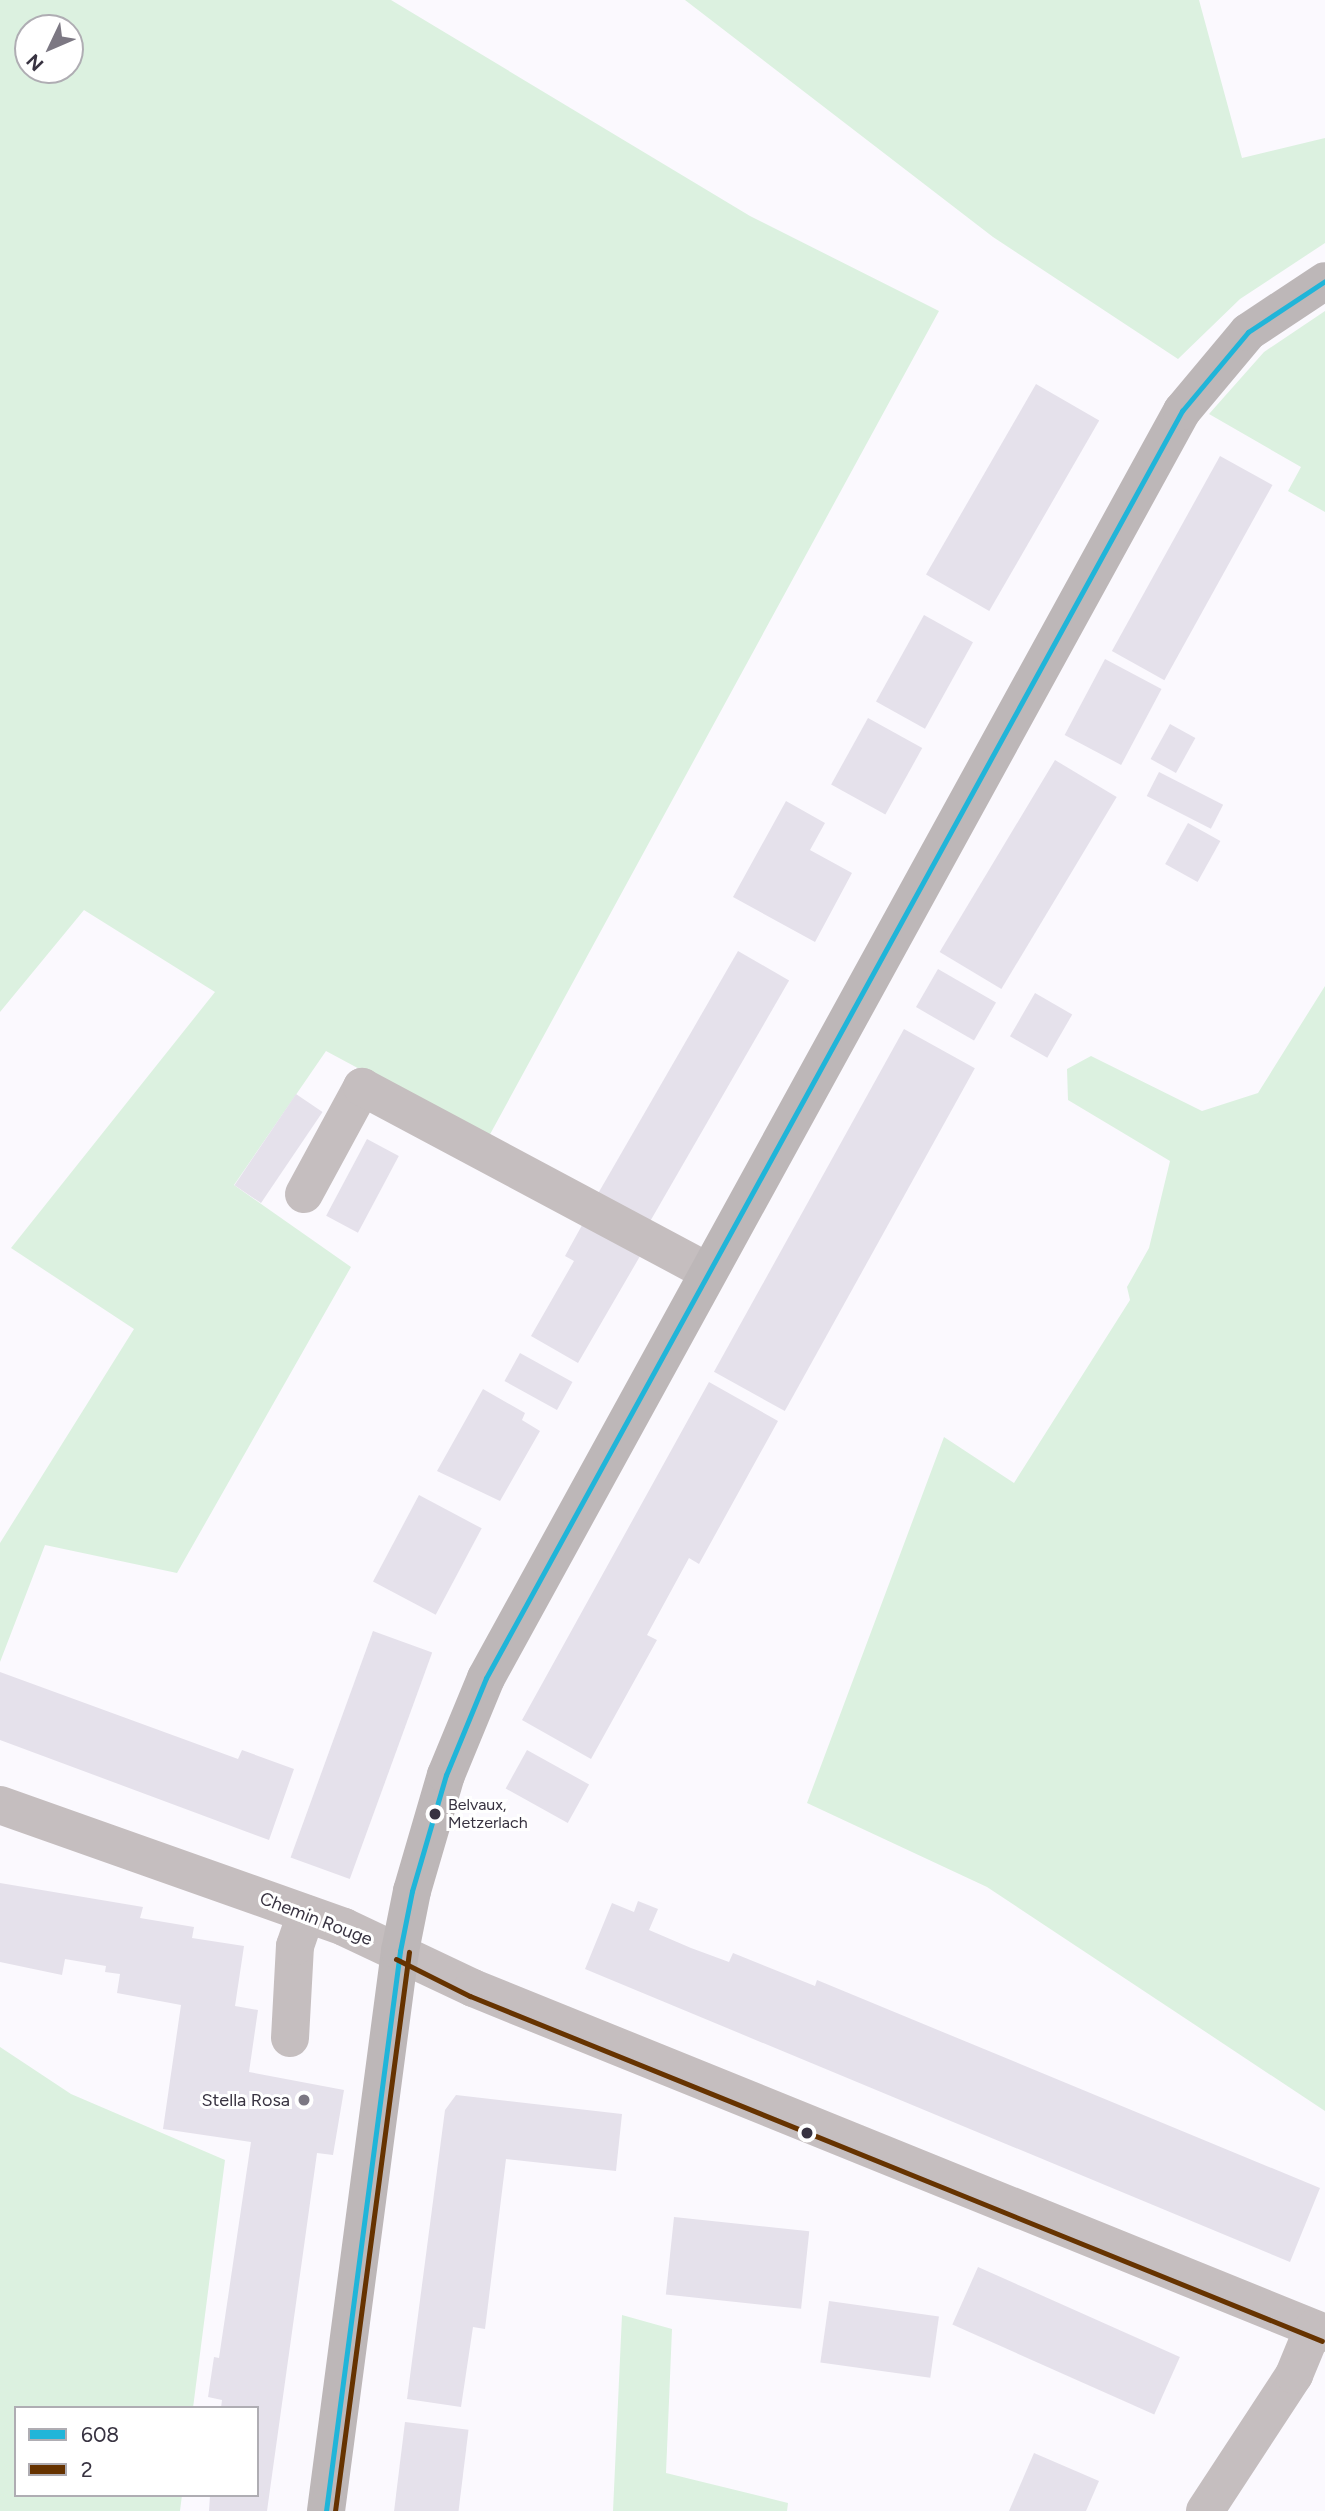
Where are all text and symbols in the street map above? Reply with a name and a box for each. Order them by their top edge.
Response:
north arrow [14,14,84,84]
text: N [22,49,48,76]
place label: Belvaux, Metzerlach [448,1795,528,1833]
marker: Belvaux, Metzerlach [428,1807,442,1821]
street label: Chemin Rouge [257,1888,375,1950]
place label: Stella Rosa [202,2089,290,2111]
marker: Stella Rosa [296,2092,312,2108]
unlabelled marker [800,2126,814,2140]
legend [14,2406,259,2497]
text: 608 [81,2422,119,2447]
text: 2 [81,2457,93,2482]

